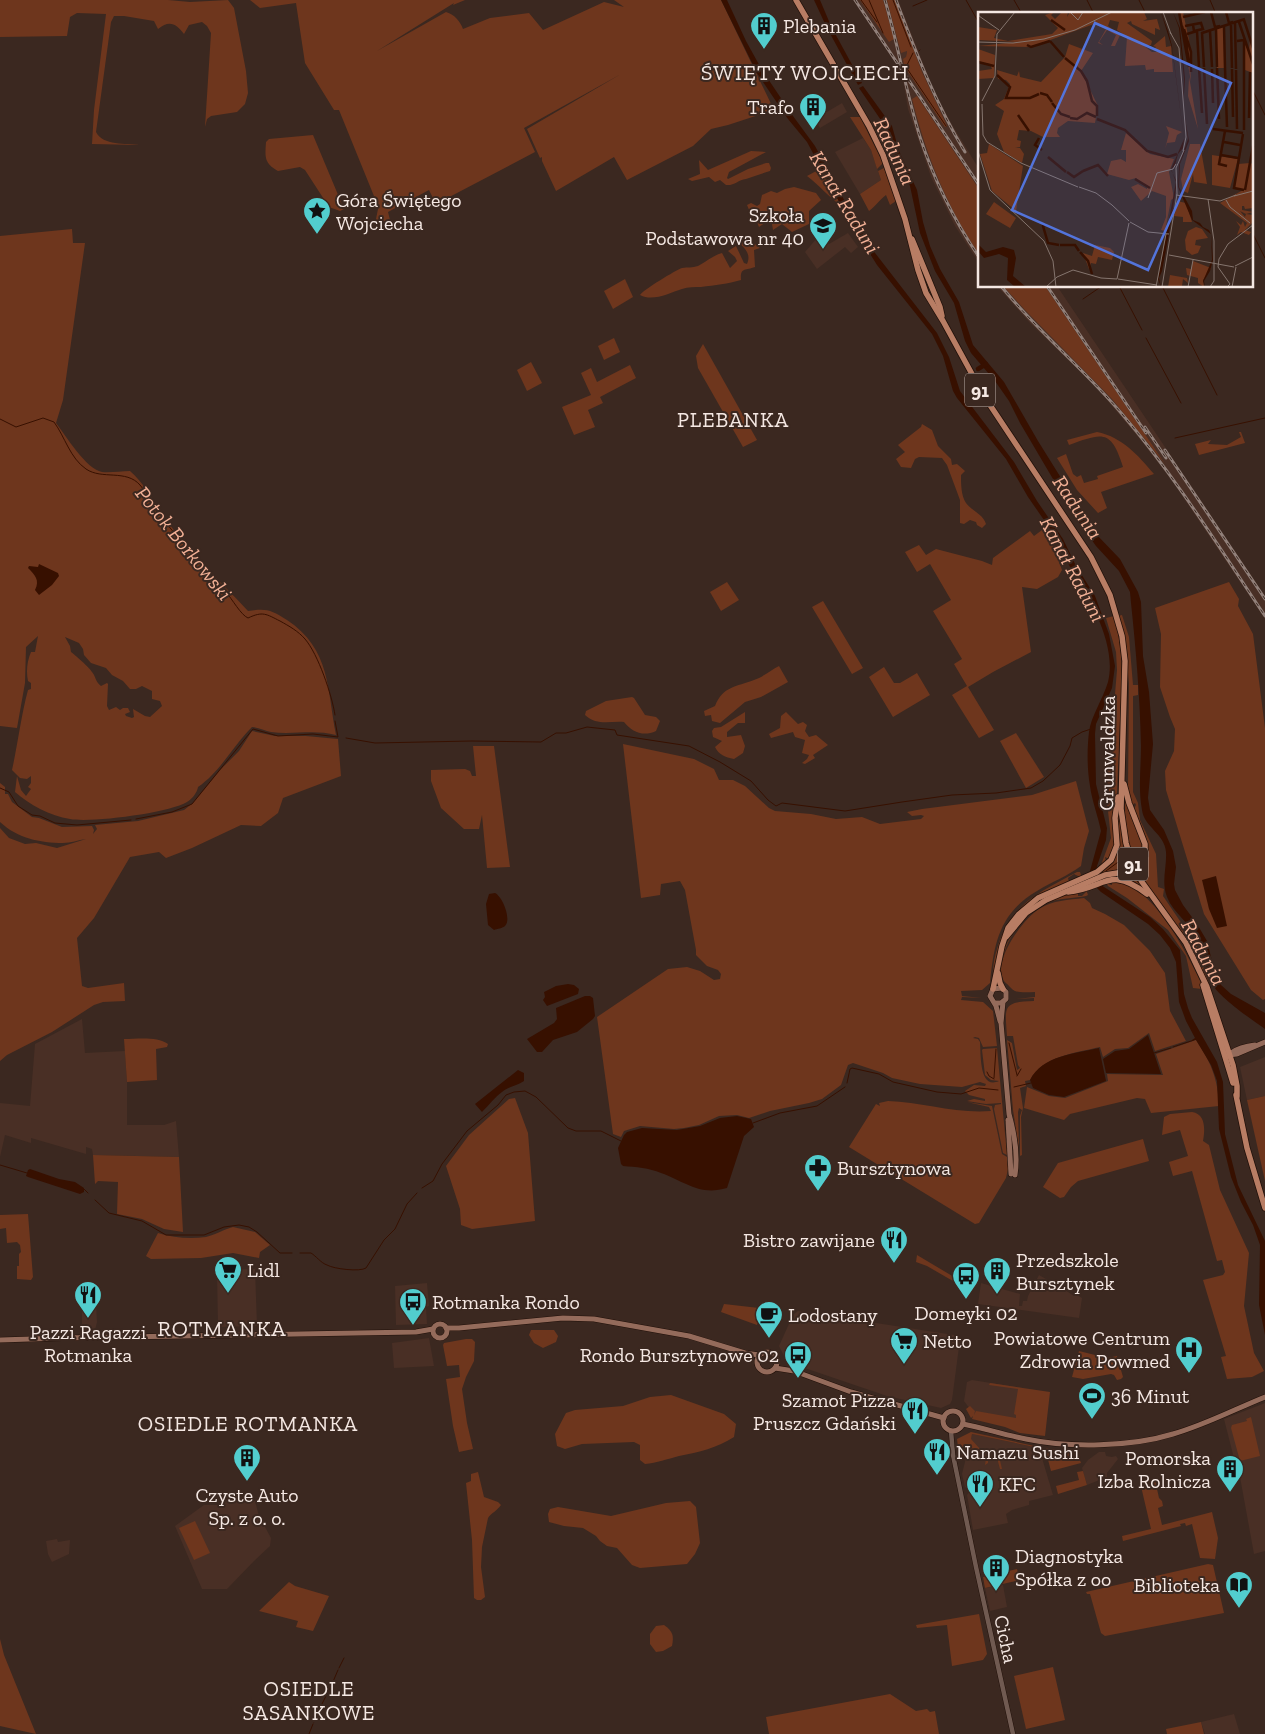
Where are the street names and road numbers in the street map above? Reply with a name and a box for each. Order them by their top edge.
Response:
road number: 91 [965,374,995,406]
street label: Grunwaldzka [1094,695,1120,811]
road number: 91 [1118,848,1148,881]
street label: Cicha [989,1613,1023,1666]

